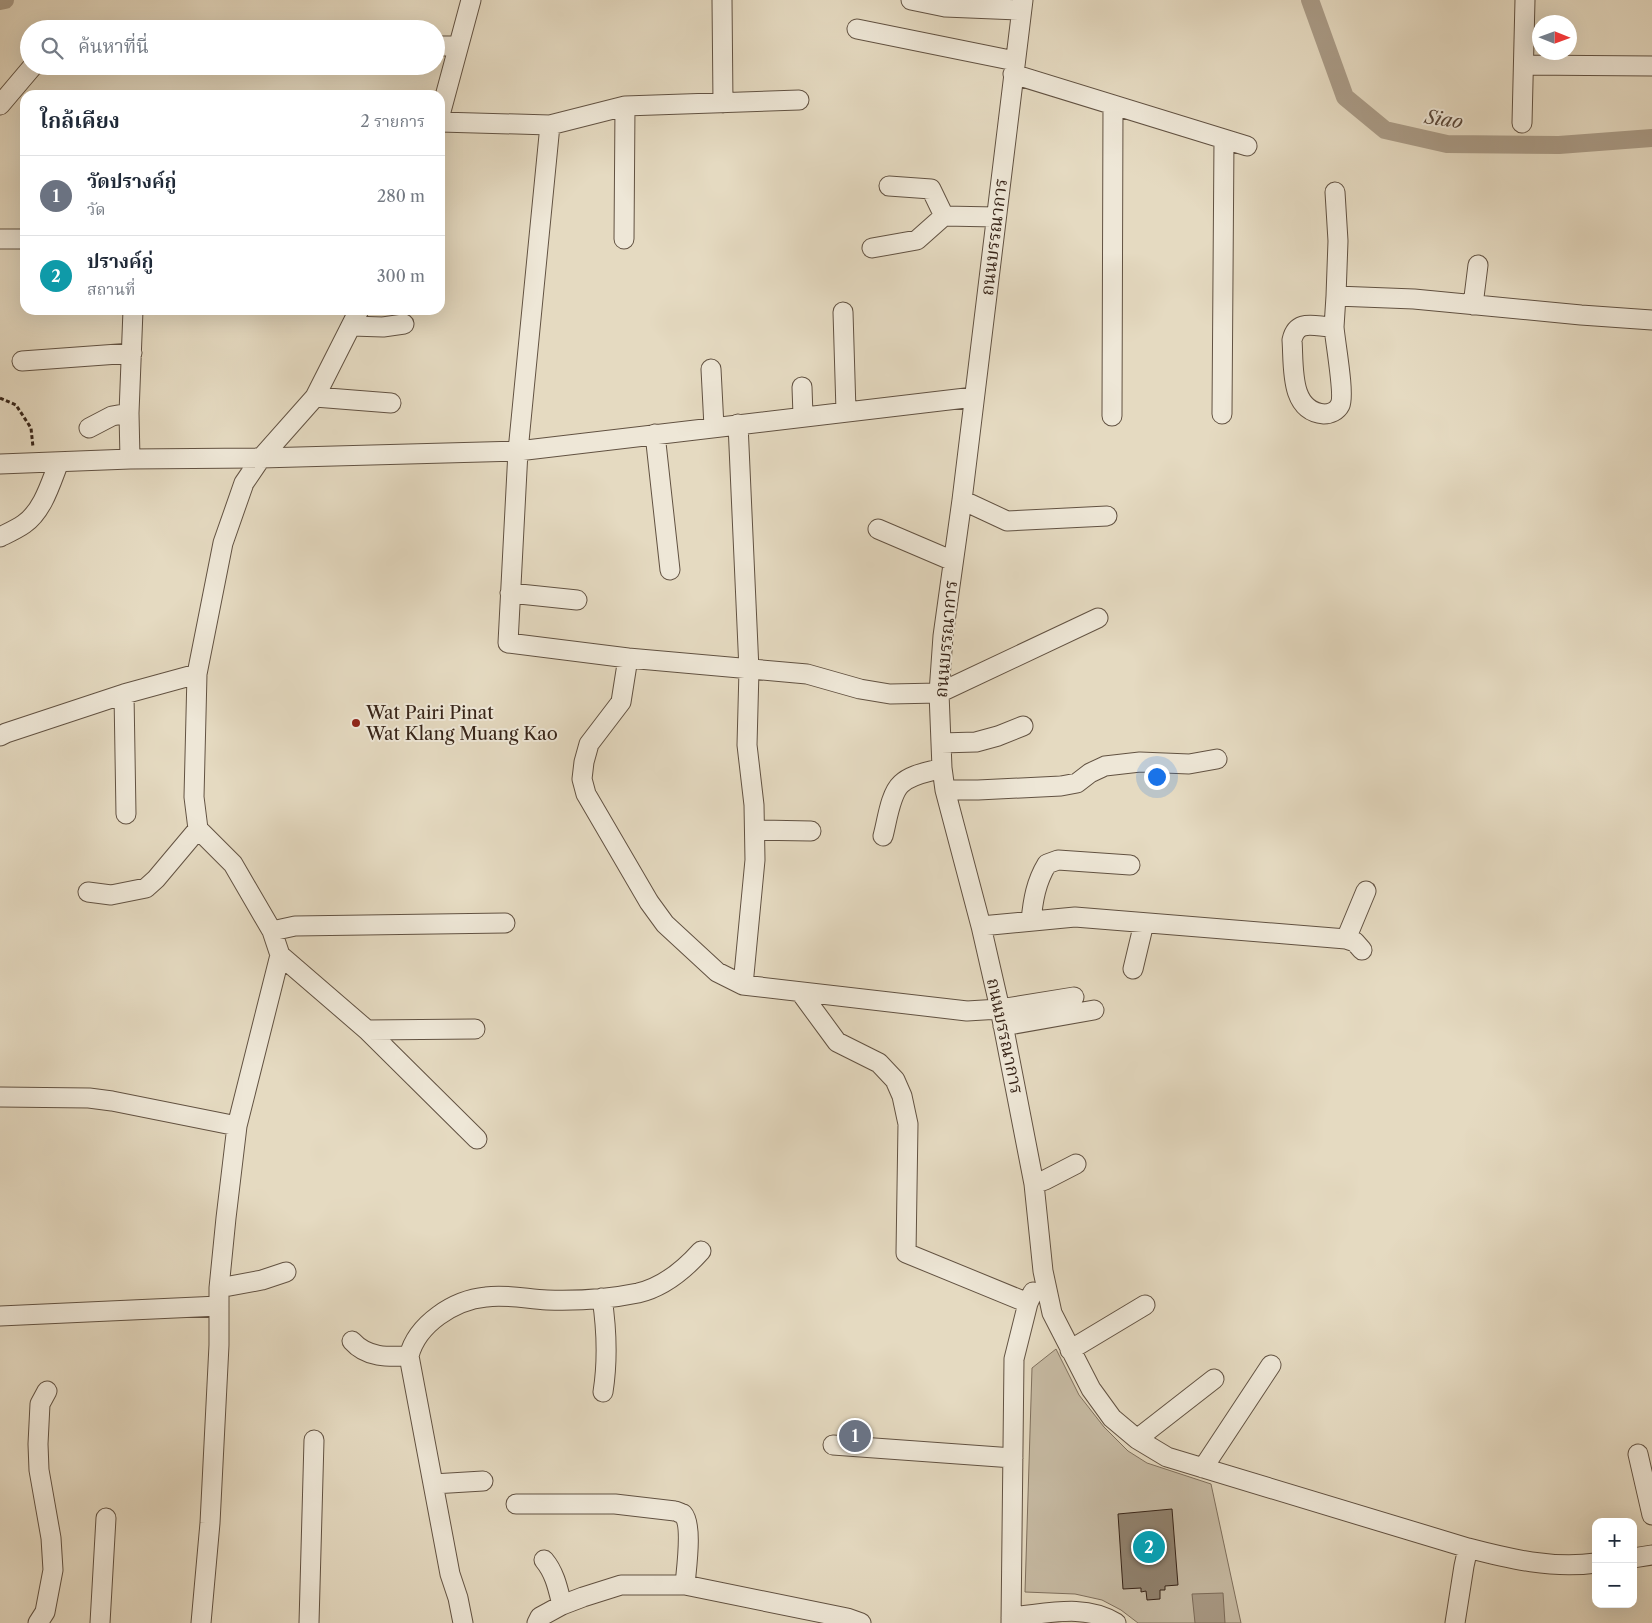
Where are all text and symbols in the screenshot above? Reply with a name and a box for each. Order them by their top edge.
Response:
north arrow [1532,15,1577,60]
search box [20,20,445,75]
icon: search [38,34,66,62]
text: ค้นหาที่นี่ [78,35,149,58]
water label: Siao [1423,105,1464,134]
text: ใกล้เคียง [40,108,120,133]
text: 2 รายการ [361,111,425,131]
text: วัดปรางค์กู่ [87,170,176,193]
street label: ถนนบรรณาการ [976,177,1012,297]
text: 1 [52,186,60,206]
text: 280 m [377,186,425,206]
text: วัด [87,199,106,219]
text: ปรางค์กู่ [87,250,153,273]
text: 2 [51,266,61,286]
text: 300 m [377,266,425,286]
text: สถานที่ [87,279,135,299]
street label: ถนนบรรณาการ [930,579,962,699]
place label: Wat Pairi Pinat Wat Klang Muang Kao [365,702,558,745]
marker: Wat Pairi Pinat Wat Klang Muang Kao [350,717,362,729]
your location [1144,764,1170,790]
street label: ถนนบรรณาการ [982,976,1028,1096]
pin: 1 [839,1417,871,1455]
map controls [1592,1518,1637,1608]
button: + [1592,1518,1637,1563]
pin: 2 [1133,1528,1165,1566]
button: − [1592,1563,1637,1608]

